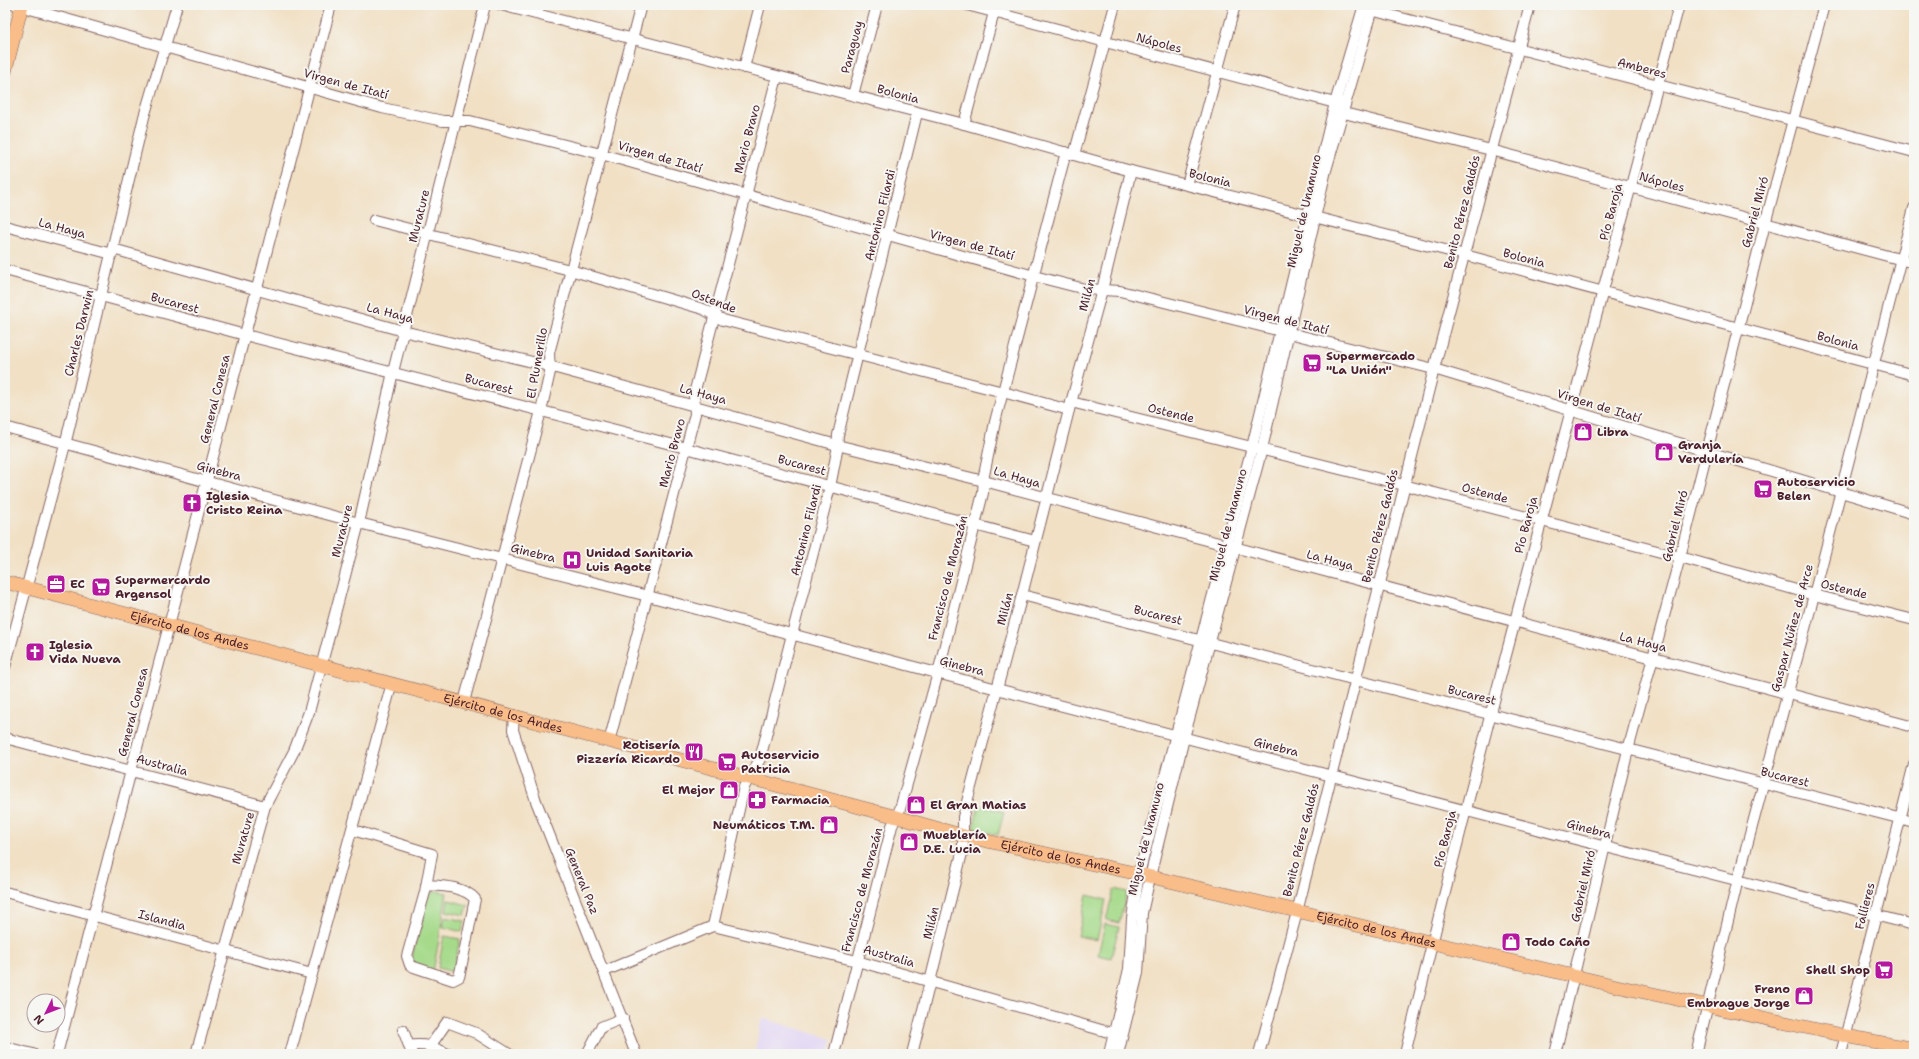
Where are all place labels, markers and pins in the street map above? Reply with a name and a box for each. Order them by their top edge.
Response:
place label: Supermercado "La Unión" [1326,348,1415,378]
supermarket icon: Supermercado "La Unión" [1301,352,1323,374]
shop icon: Libra [1572,421,1594,443]
place label: Libra [1597,424,1629,440]
place label: Granja Verdulería [1678,437,1744,467]
shop icon: Granja Verdulería [1653,441,1675,463]
place label: Autoservicio Belen [1777,474,1856,504]
supermarket icon: Autoservicio Belen [1752,478,1774,500]
place label: Iglesia Cristo Reina [206,488,283,518]
church icon: Iglesia Cristo Reina [181,492,203,514]
place label: Unidad Sanitaria Luis Agote [586,545,694,575]
hospital icon: Unidad Sanitaria Luis Agote [561,549,583,571]
place label: Supermercardo Argensol [115,572,210,602]
office icon: EC [45,573,67,595]
place label: EC [70,576,85,592]
supermarket icon: Supermercardo Argensol [90,576,112,598]
place label: Iglesia Vida Nueva [49,637,121,667]
church icon: Iglesia Vida Nueva [24,641,46,663]
place label: Rotisería Pizzería Ricardo [576,737,681,767]
restaurant icon: Rotisería Pizzería Ricardo [683,741,705,763]
place label: Autoservicio Patricia [741,747,820,777]
supermarket icon: Autoservicio Patricia [716,751,738,773]
shop icon: El Mejor [718,779,740,801]
place label: El Mejor [662,782,716,798]
pharmacy icon: Farmacia [746,789,768,811]
place label: Farmacia [771,792,830,808]
shop icon: El Gran Matias [905,794,927,816]
place label: El Gran Matias [930,797,1026,813]
shop icon: Neumáticos T.M. [818,814,840,836]
place label: Neumáticos T.M. [713,817,815,833]
place label: Mueblería D.E. Lucia [923,827,987,857]
shop icon: Mueblería D.E. Lucia [898,831,920,853]
shop icon: Todo Caño [1500,931,1522,953]
place label: Todo Caño [1525,934,1590,950]
supermarket icon: Shell Shop [1873,959,1895,981]
place label: Shell Shop [1806,962,1870,978]
place label: Freno Embrague Jorge [1687,981,1790,1011]
shop icon: Freno Embrague Jorge [1793,985,1815,1007]

